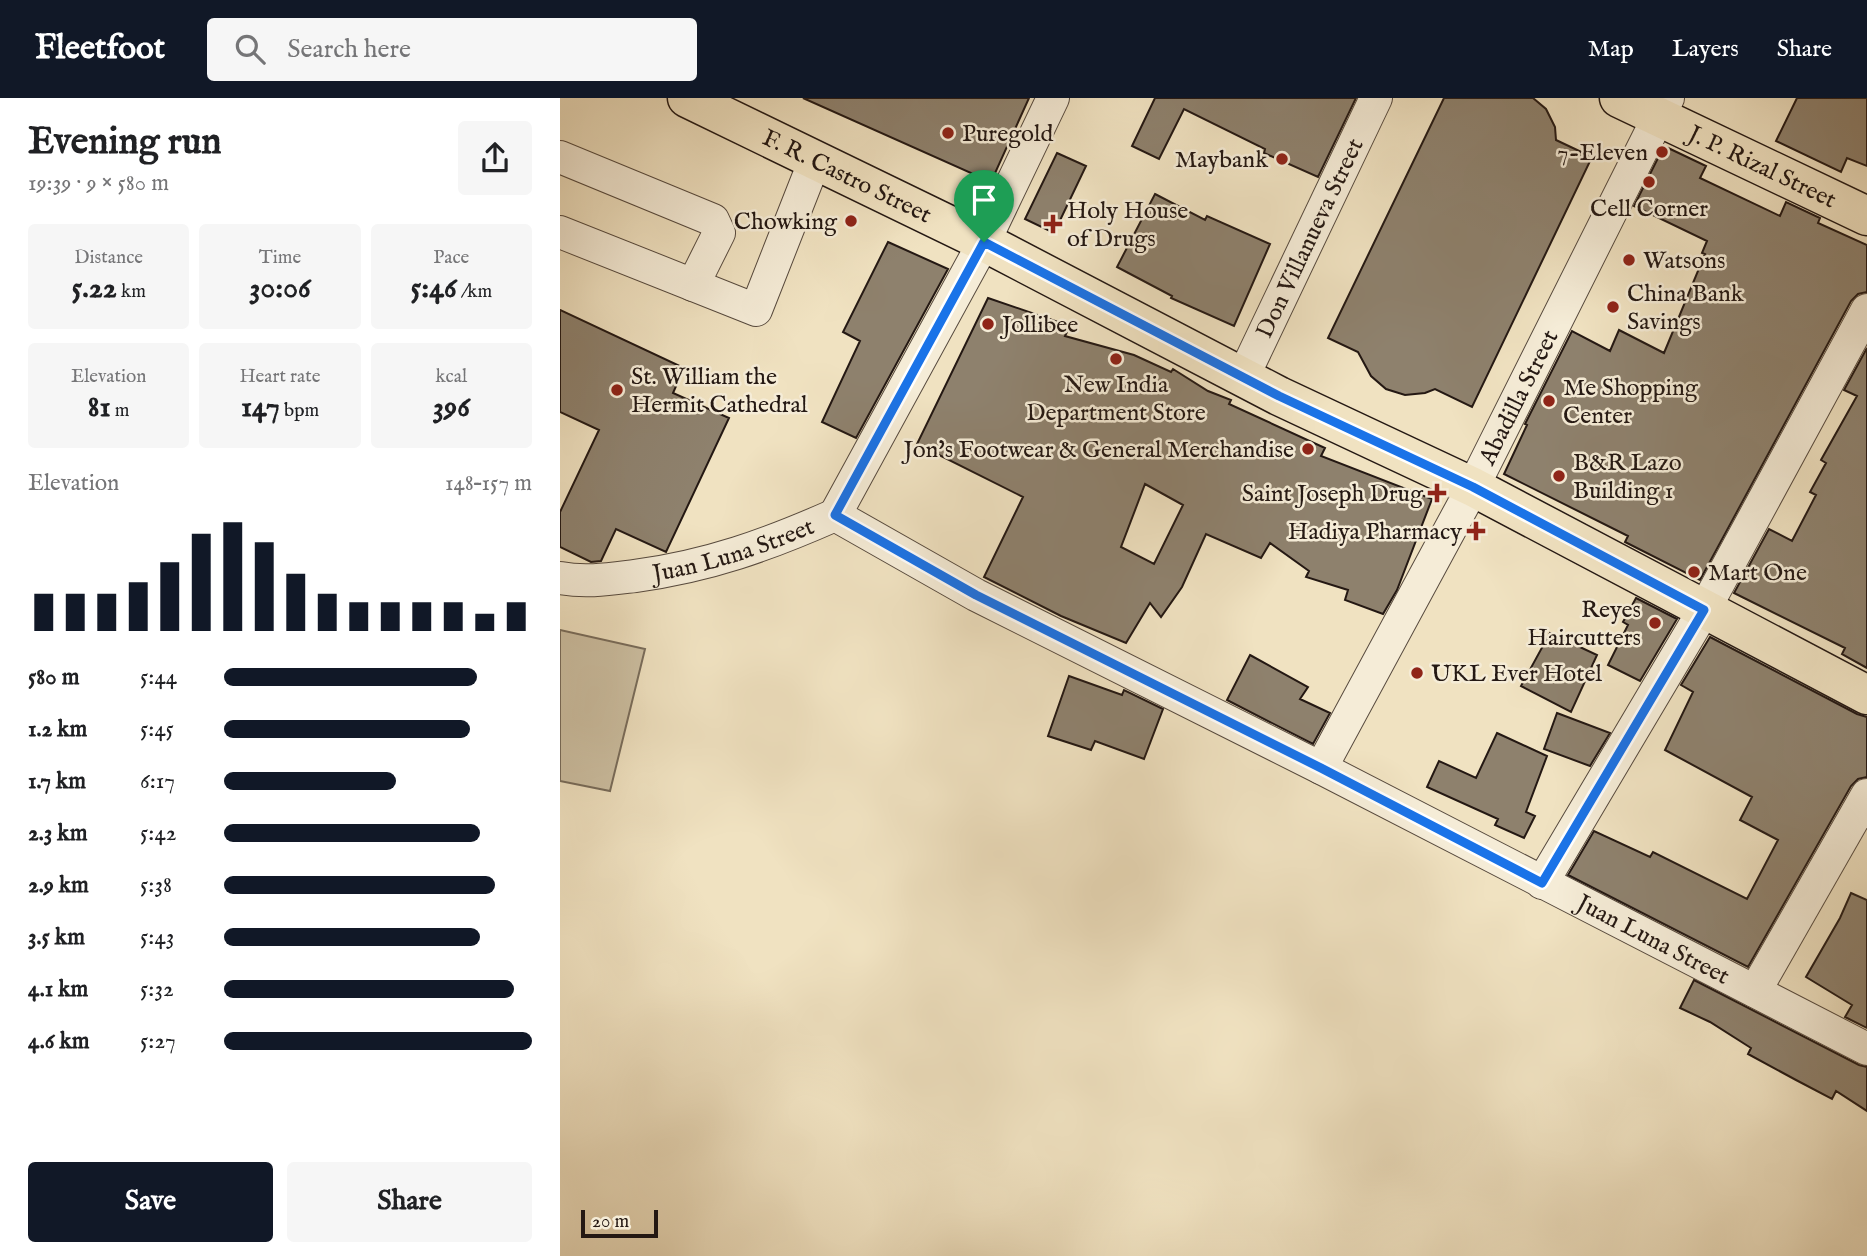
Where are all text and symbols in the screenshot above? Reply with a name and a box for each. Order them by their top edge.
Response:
search box [207,18,697,81]
text: Fleetfoot [35,28,165,70]
icon: search [231,30,269,68]
text: Search here [287,33,411,66]
text: Map [1588,34,1634,65]
text: Layers [1672,34,1739,65]
text: Share [1777,34,1832,65]
street label: J. P. Rizal Street [1680,118,1841,216]
text: Evening run [28,119,222,167]
place label: Puregold [962,119,1053,150]
button: share [458,121,532,195]
street label: F. R. Castro Street [757,123,936,231]
marker: Puregold [940,125,956,141]
street label: Don Villanueva Street [1250,134,1371,344]
place label: 7-Eleven [1557,138,1648,169]
marker: 7-Eleven [1654,144,1670,160]
place label: Maybank [1175,145,1268,176]
marker: Maybank [1274,151,1290,167]
text: 19:39 · 9 × 580 m [28,169,169,198]
pin [954,170,1014,242]
marker: Cell Corner [1641,174,1657,190]
icon: arrive [965,181,1003,219]
place label: Cell Corner [1590,194,1708,225]
place label: Holy House of Drugs [1067,196,1188,255]
place label: Chowking [734,207,838,238]
marker: Chowking [843,213,859,229]
marker: Holy House of Drugs [1045,216,1061,232]
text: Distance [74,246,143,270]
text: Time [259,246,301,270]
text: Pace [433,246,469,270]
place label: Watsons [1643,246,1726,277]
marker: Watsons [1621,252,1637,268]
text: 5.22 [71,270,117,308]
text: 30:06 [249,270,311,308]
text: 5:46 [411,270,457,308]
place label: China Bank Savings [1627,279,1744,338]
text: km [117,280,146,304]
text: /km [457,280,492,304]
marker: China Bank Savings [1605,299,1621,315]
place label: Jollibee [999,310,1078,341]
marker: Jollibee [980,316,996,332]
street label: Abadilla Street [1472,325,1566,471]
marker: New India Department Store [1108,351,1124,367]
place label: St. William the Hermit Cathedral [631,362,808,421]
text: Elevation [71,365,146,389]
text: Heart rate [239,365,321,389]
text: kcal [435,365,467,389]
place label: New India Department Store [1026,370,1206,429]
place label: Me Shopping Center [1563,373,1699,432]
marker: St. William the Hermit Cathedral [609,382,625,398]
text: 81 [88,389,111,427]
text: 147 [241,389,280,427]
text: 396 [433,389,470,427]
marker: Me Shopping Center [1541,393,1557,409]
text: m [111,399,130,423]
text: bpm [280,399,319,423]
place label: Jon's Footwear & General Merchandise [901,435,1294,466]
marker: Jon's Footwear & General Merchandise [1300,441,1316,457]
place label: B&R Lazo Building 1 [1573,448,1682,507]
marker: B&R Lazo Building 1 [1551,468,1567,484]
text: Elevation [28,469,119,498]
text: 148–157 m [445,469,532,498]
place label: Saint Joseph Drug [1242,479,1424,510]
marker: Saint Joseph Drug [1429,485,1445,501]
street label: Juan Luna Street [647,512,819,591]
place label: Hadiya Pharmacy [1288,517,1462,548]
marker: Hadiya Pharmacy [1468,523,1484,539]
place label: Mart One [1708,558,1807,589]
marker: Mart One [1686,564,1702,580]
place label: Reyes Haircutters [1527,595,1641,654]
marker: Reyes Haircutters [1647,615,1663,631]
place label: UKL Ever Hotel [1431,659,1602,690]
text: 580 m [28,663,79,692]
text: 5:44 [140,663,177,692]
marker: UKL Ever Hotel [1409,665,1425,681]
text: 1.2 km [28,715,87,744]
text: 5:45 [140,715,174,744]
text: 1.7 km [28,767,86,796]
text: 6:17 [140,767,175,796]
text: 2.3 km [28,819,87,848]
text: 5:42 [140,819,176,848]
text: 2.9 km [28,871,89,900]
text: 5:38 [140,871,172,900]
street label: Juan Luna Street [1569,887,1734,993]
text: 3.5 km [28,923,85,952]
text: 5:43 [140,923,174,952]
text: 4.1 km [28,975,88,1004]
text: 5:32 [140,975,174,1004]
text: 4.6 km [28,1027,90,1056]
text: 5:27 [140,1027,176,1056]
button: Save [28,1162,273,1242]
button: Share [287,1162,532,1242]
scale bar [581,1207,658,1239]
text: 20 m [592,1210,629,1234]

